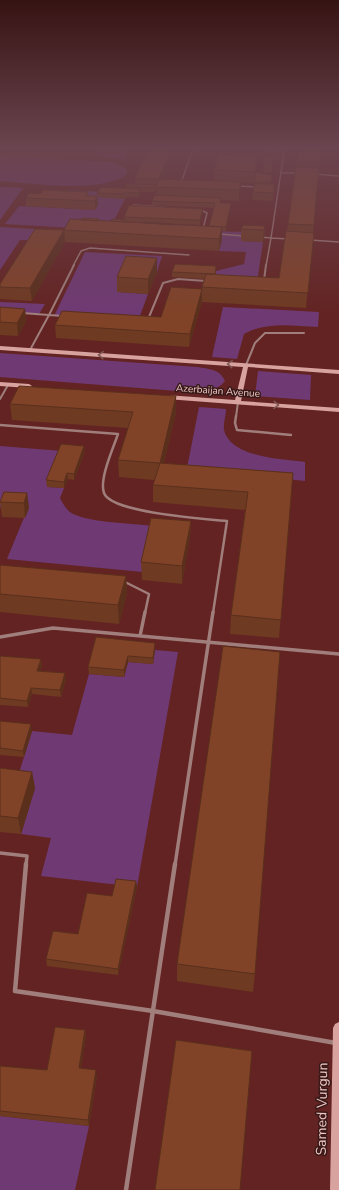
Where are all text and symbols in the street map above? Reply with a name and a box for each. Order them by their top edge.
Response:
one-way arrow [98,351,104,360]
one-way arrow [227,360,233,369]
street label: Azerbaijan Avenue [176,381,260,401]
one-way arrow [273,401,279,410]
street label: Samed Vurgun [312,1062,332,1156]

